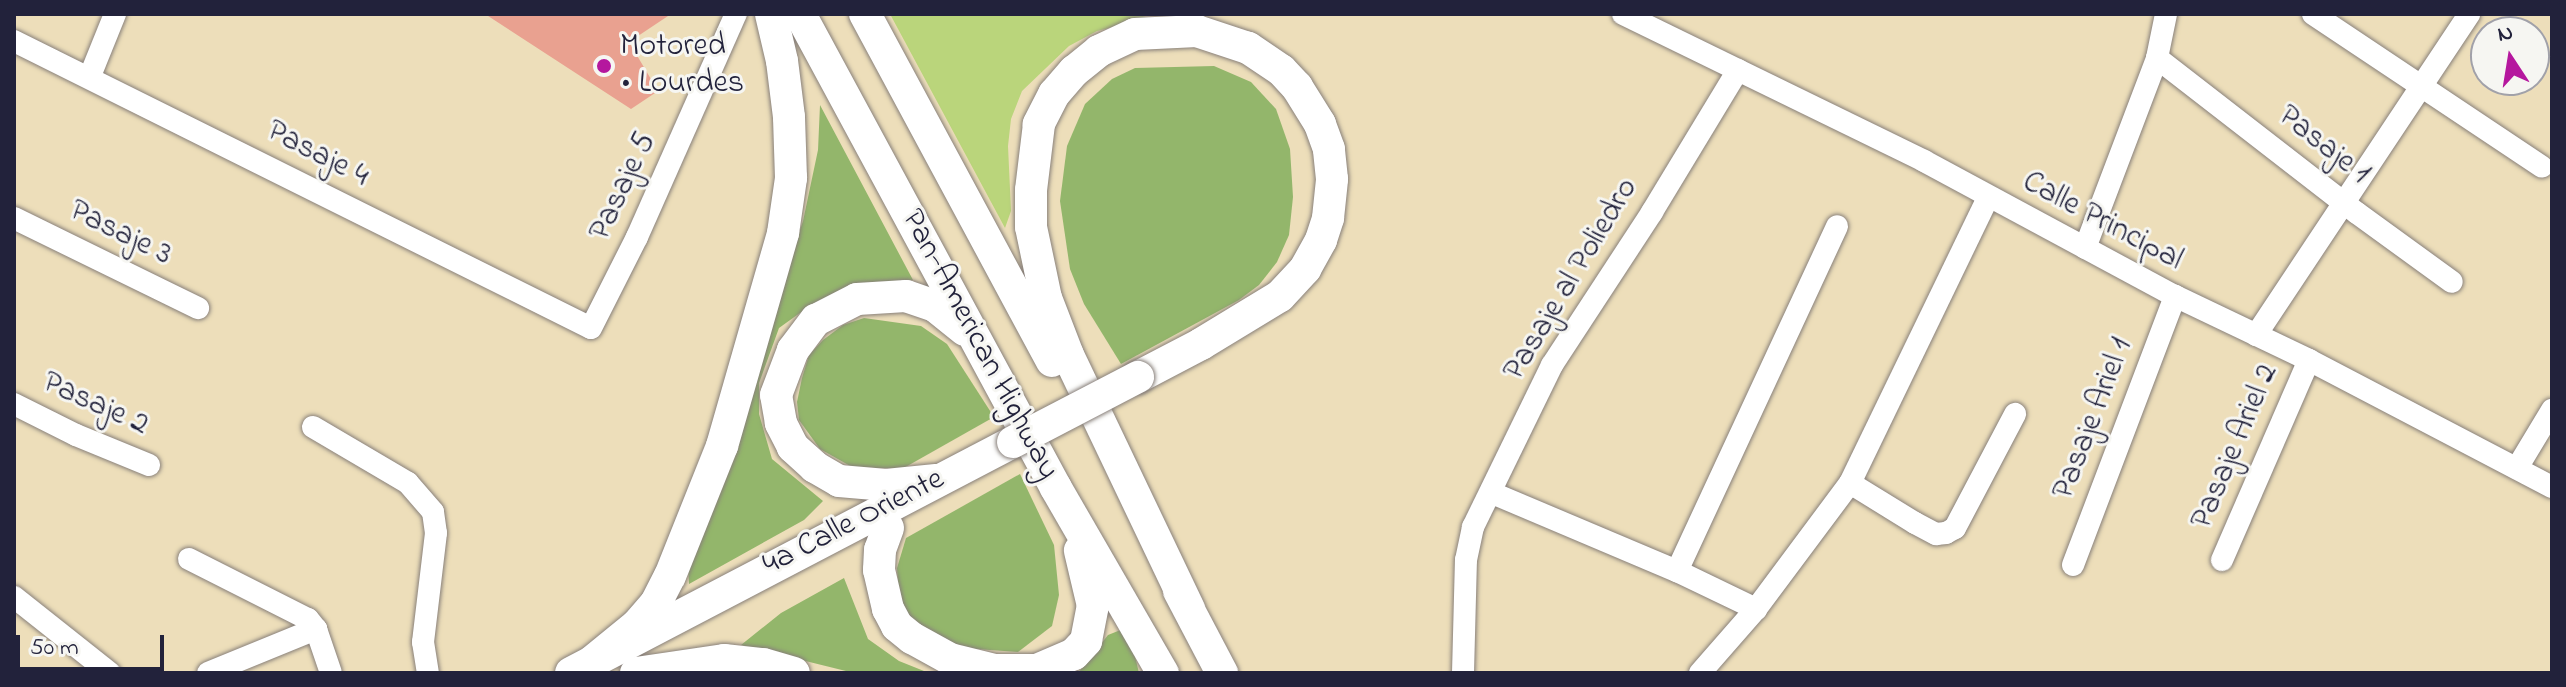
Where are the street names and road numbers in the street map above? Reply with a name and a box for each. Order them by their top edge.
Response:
street label: Pasaje 1 [2269,98,2377,194]
street label: Pasaje 4 [260,113,374,197]
street label: Pasaje 5 [582,127,666,247]
street label: Calle Principal [2015,164,2189,280]
street label: Pasaje al Poliedro [1497,172,1647,388]
street label: Pasaje 3 [62,193,178,275]
street label: Pan-American Highway [892,203,1066,487]
street label: Pasaje Ariel 1 [2046,333,2142,505]
street label: Pasaje Ariel 2 [2184,359,2288,535]
street label: Pasaje 2 [36,365,154,445]
street label: 4a Calle Oriente [757,461,951,585]

